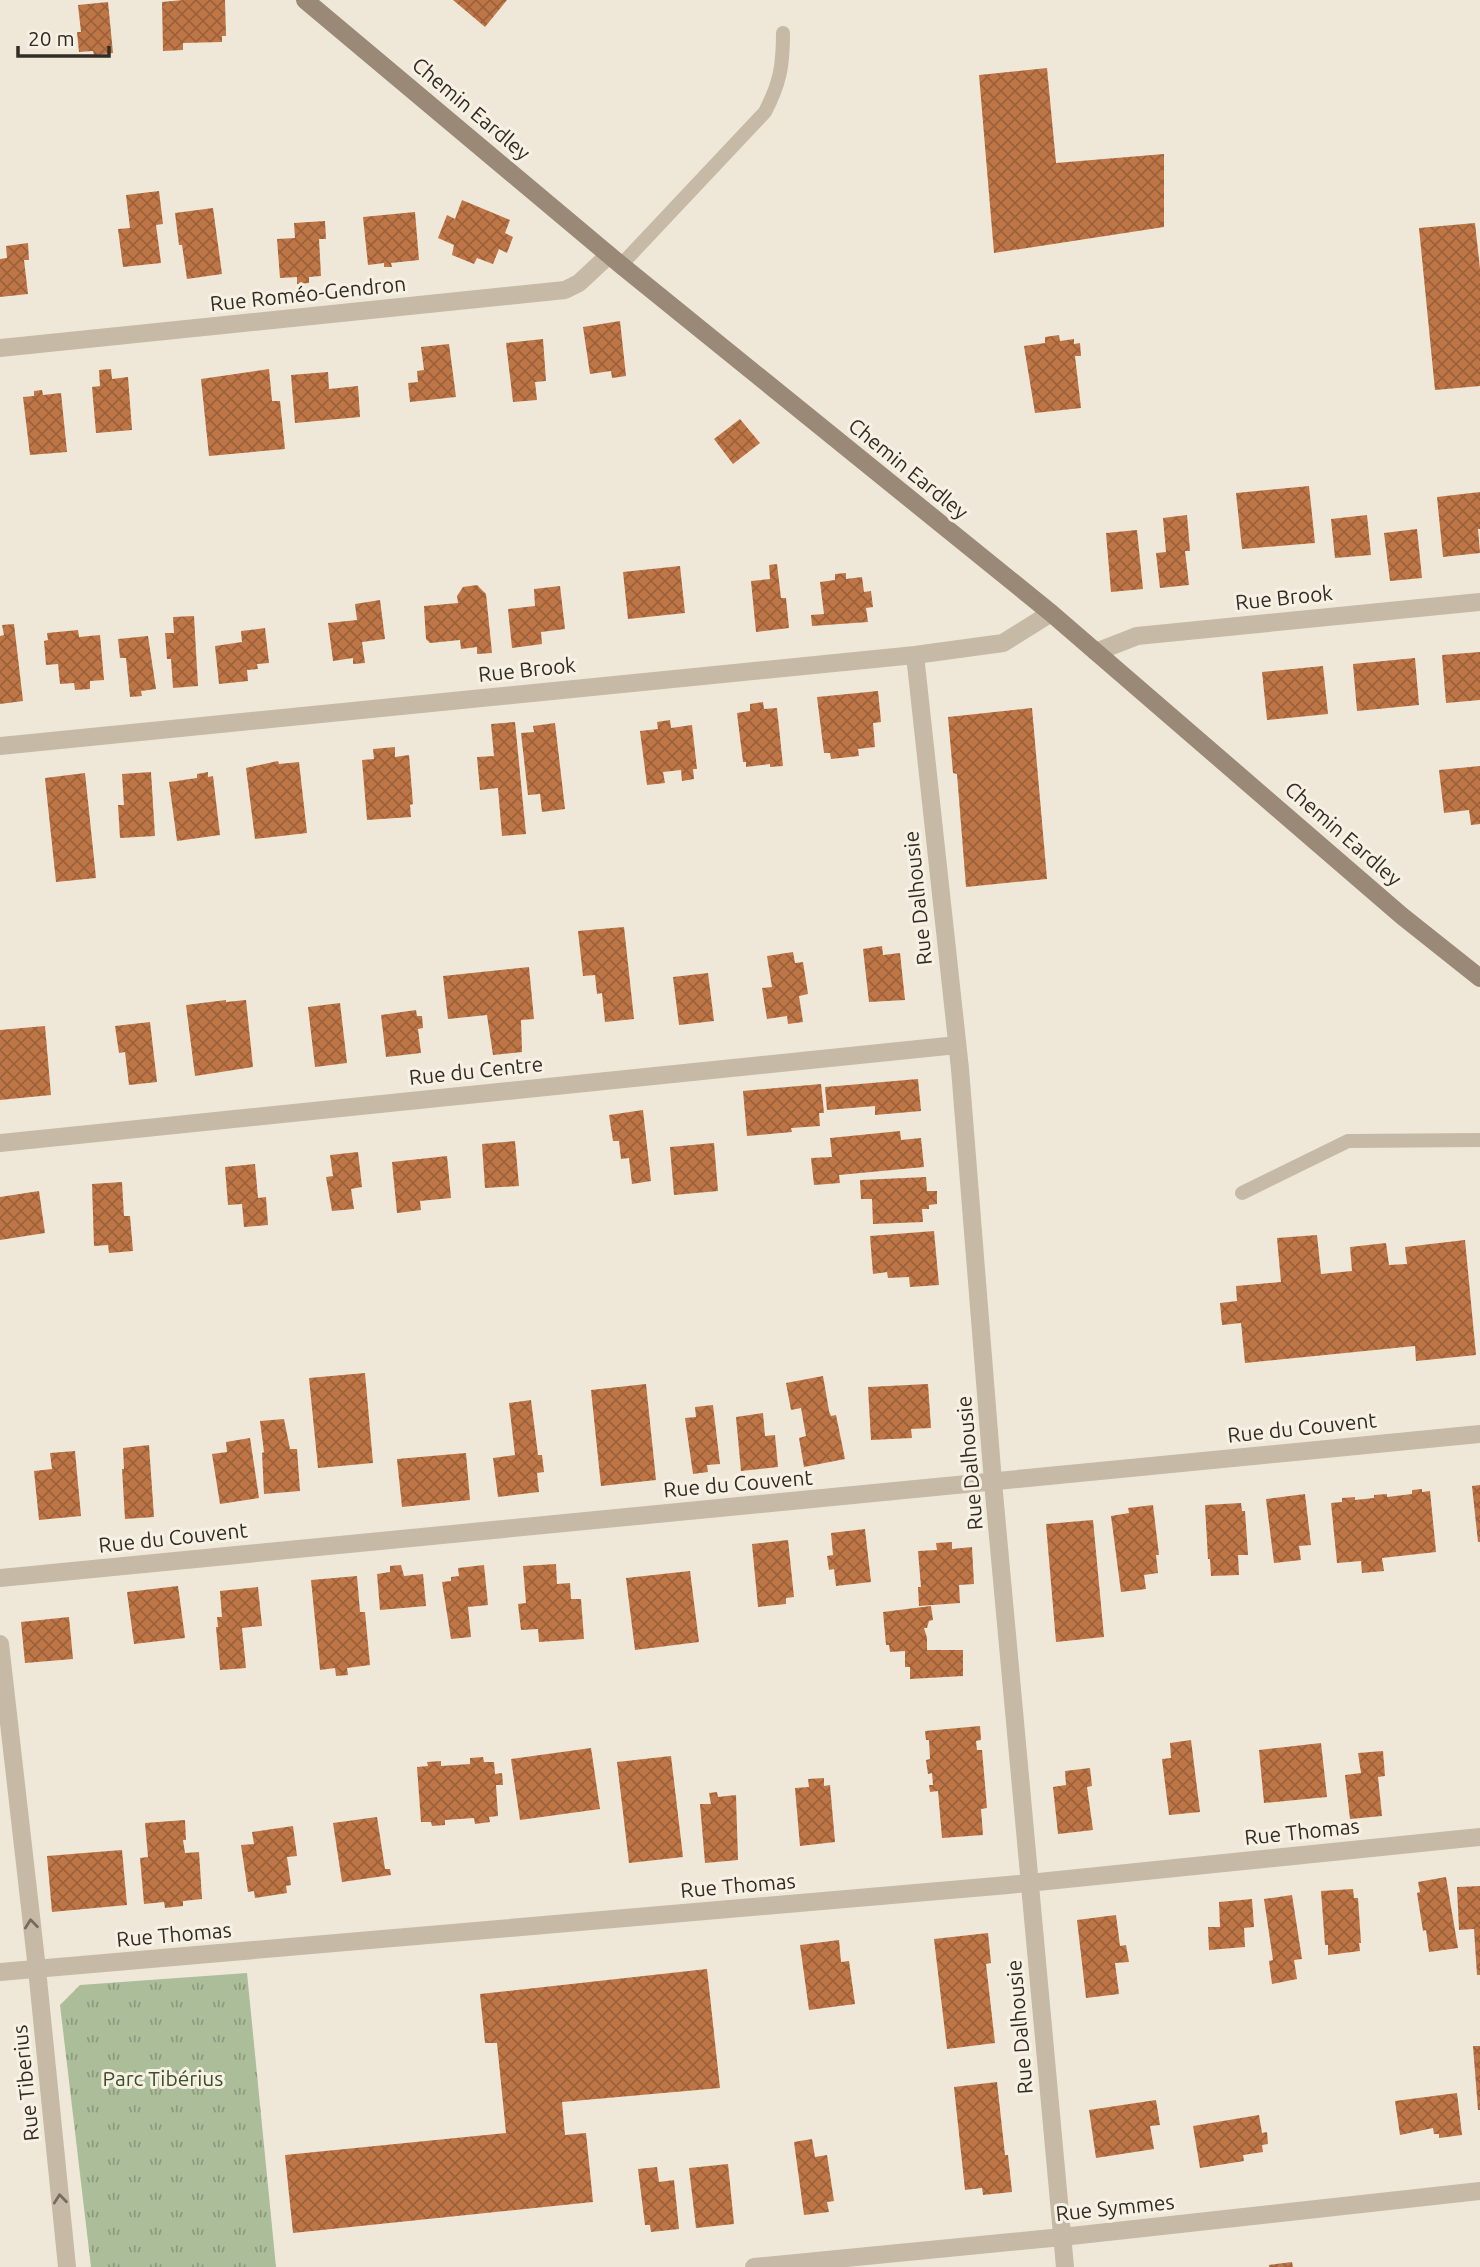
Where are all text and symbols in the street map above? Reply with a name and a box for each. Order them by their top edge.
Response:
scale bar [18,14,108,58]
text: 20 m [28,26,75,50]
street label: Chemin Eardley [408,52,535,165]
street label: Rue Roméo-Gendron [209,271,407,315]
street label: Chemin Eardley [844,413,973,524]
street label: Rue Brook [1234,580,1334,614]
street label: Rue Brook [477,652,577,686]
street label: Chemin Eardley [1281,776,1407,890]
street label: Rue Dalhousie [898,830,936,966]
street label: Rue du Centre [408,1051,544,1089]
street label: Rue Dalhousie [951,1395,987,1531]
street label: Rue du Couvent [1226,1407,1378,1447]
street label: Rue du Couvent [662,1465,814,1501]
street label: Rue du Couvent [97,1517,249,1557]
street label: Rue Thomas [1243,1813,1361,1849]
street label: Rue Thomas [679,1868,796,1902]
street label: Rue Thomas [115,1917,232,1951]
one-way arrow [24,1918,39,1929]
street label: Rue Dalhousie [1001,1959,1037,2095]
street label: Rue Tiberius [7,2024,43,2142]
park label: Parc Tibérius [103,2066,223,2090]
street label: Rue Symmes [1054,2189,1175,2225]
one-way arrow [53,2193,68,2204]

